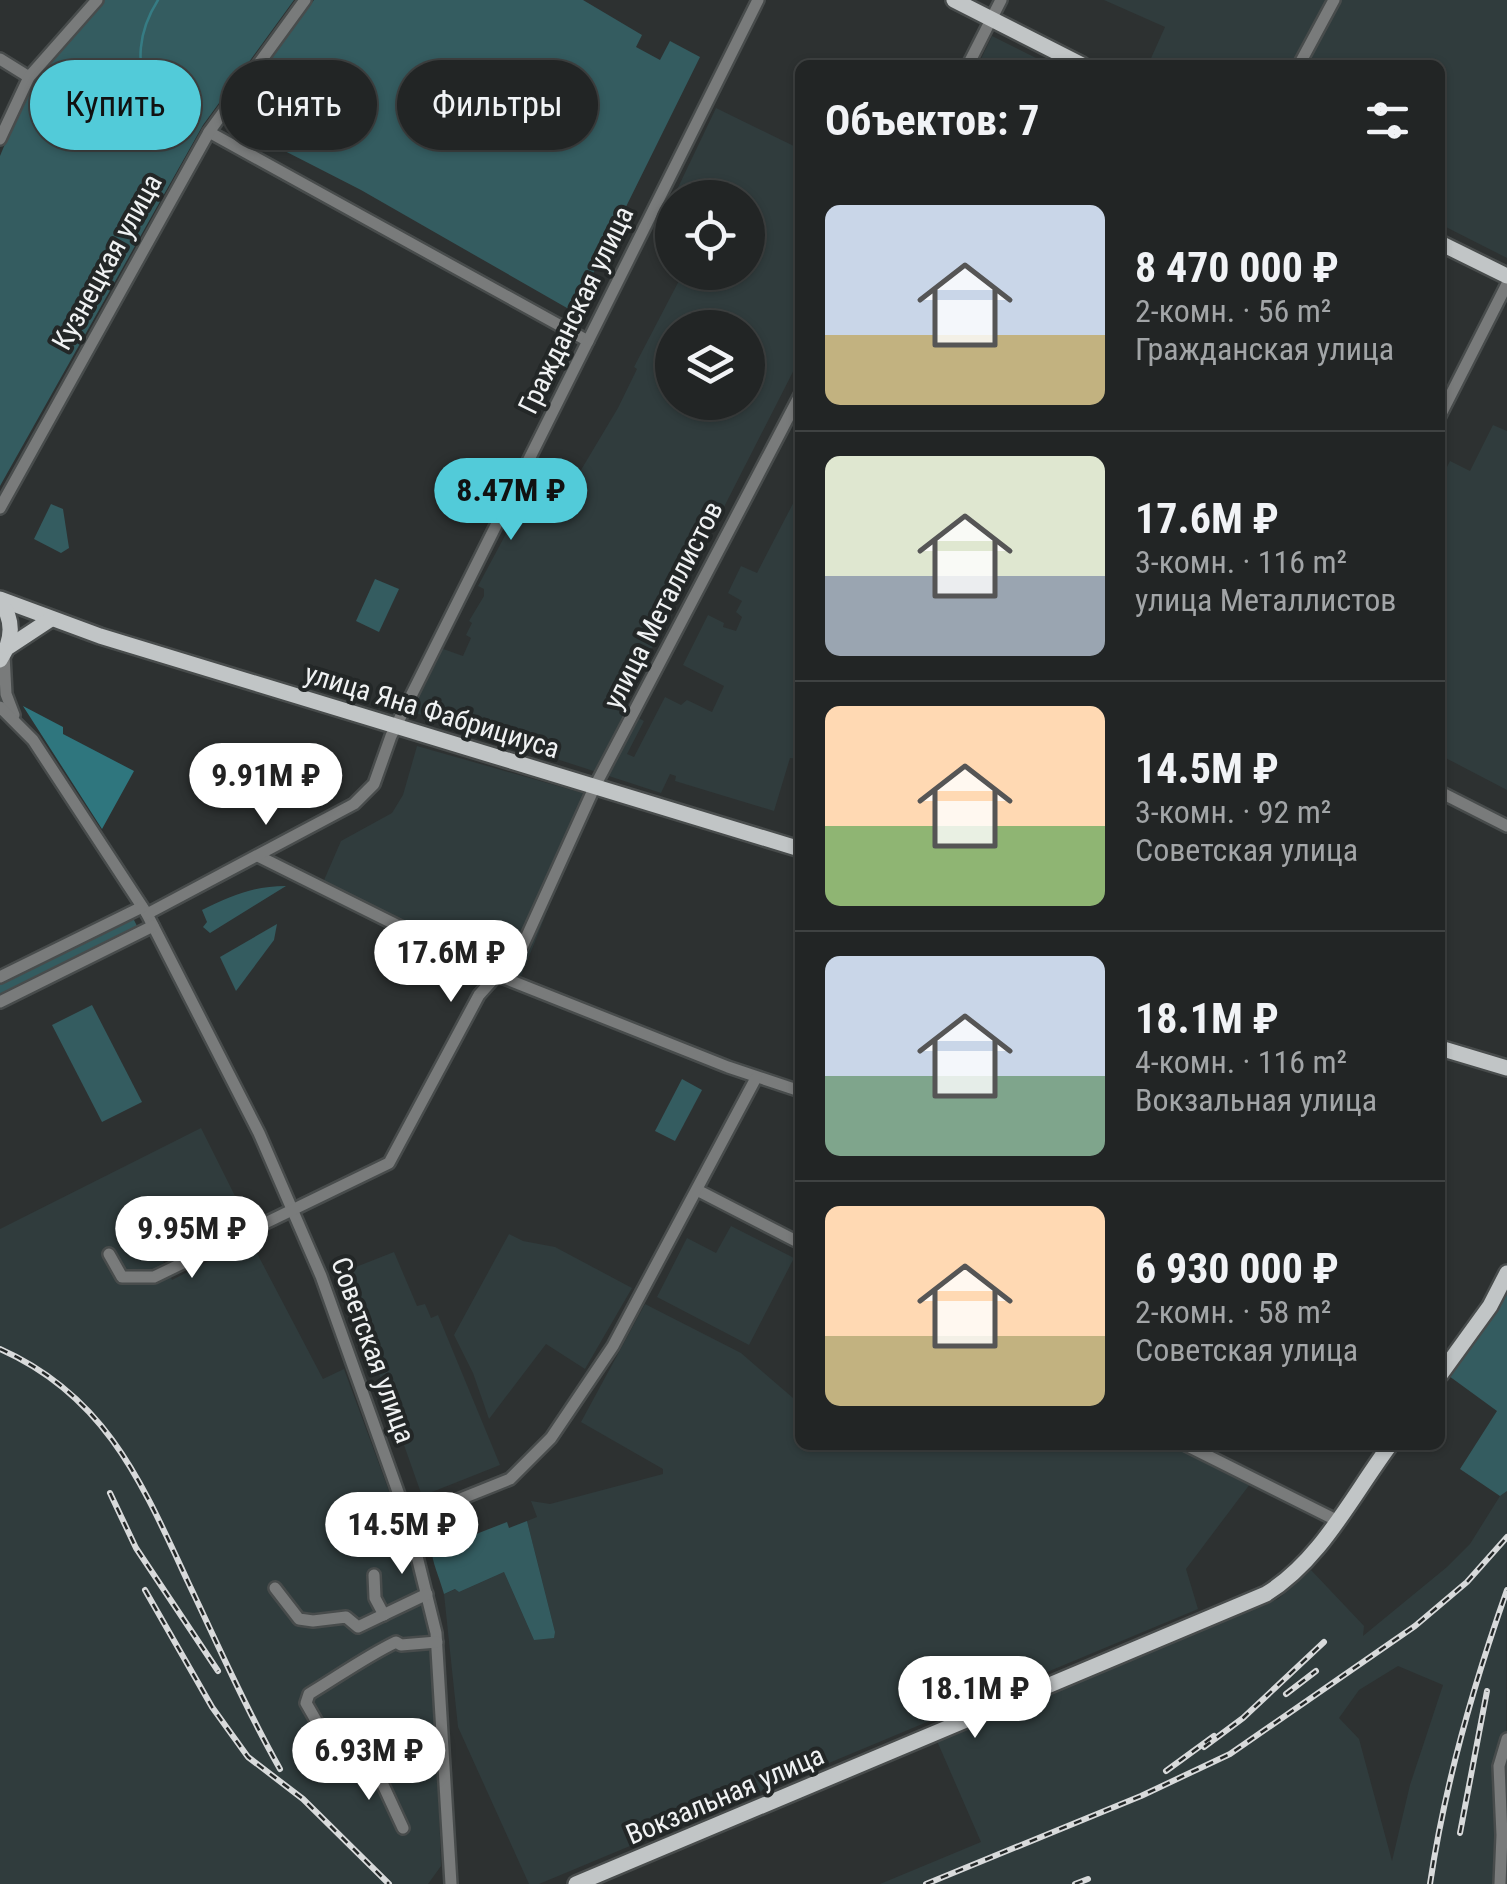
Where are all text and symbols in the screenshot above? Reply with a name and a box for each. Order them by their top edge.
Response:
chip: Купить [30,60,201,150]
chip: Снять [221,60,377,150]
chip: Фильтры [397,60,598,150]
icon: filters [1360,93,1415,148]
text: Объектов: 7 [825,96,1039,145]
street label: Кузнецкая улица [45,168,169,356]
map controls [655,180,765,420]
button: locate [655,180,765,290]
street label: Гражданская улица [511,201,641,419]
text: 8 470 000 ₽ [1135,243,1339,292]
icon: home [905,245,1025,365]
text: 2-комн. · 56 m² [1135,292,1331,330]
button: layers [655,310,765,420]
text: Гражданская улица [1135,330,1394,368]
pin: 8.47M ₽ [419,458,603,543]
text: 8.47M ₽ [456,471,566,509]
text: 17.6M ₽ [1135,494,1279,543]
street label: улица Металлистов [596,496,730,714]
icon: home [905,496,1025,616]
text: 3-комн. · 116 m² [1135,543,1347,581]
text: улица Металлистов [1135,581,1396,619]
street label: улица Яна Фабрициуса [301,657,563,765]
pin: 9.91M ₽ [174,743,358,828]
text: 14.5M ₽ [1135,744,1279,793]
icon: home [905,746,1025,866]
text: 9.91M ₽ [211,756,321,794]
text: 3-комн. · 92 m² [1135,793,1331,831]
text: Советская улица [1135,831,1358,869]
pin: 17.6M ₽ [359,920,543,1005]
text: 17.6M ₽ [396,933,506,971]
text: 18.1M ₽ [1135,994,1279,1043]
icon: home [905,996,1025,1116]
text: 4-комн. · 116 m² [1135,1043,1347,1081]
text: Вокзальная улица [1135,1081,1377,1119]
pin: 9.95M ₽ [100,1196,284,1281]
text: 9.95M ₽ [137,1209,247,1247]
text: 6 930 000 ₽ [1135,1244,1339,1293]
icon: home [905,1246,1025,1366]
street label: Советская улица [324,1253,422,1447]
text: 2-комн. · 58 m² [1135,1293,1331,1331]
text: Советская улица [1135,1331,1358,1369]
pin: 14.5M ₽ [310,1492,494,1577]
text: 14.5M ₽ [347,1505,457,1543]
pin: 18.1M ₽ [883,1656,1067,1741]
text: 18.1M ₽ [920,1669,1030,1707]
pin: 6.93M ₽ [277,1718,461,1803]
text: 6.93M ₽ [314,1731,424,1769]
street label: Вокзальная улица [621,1738,829,1852]

